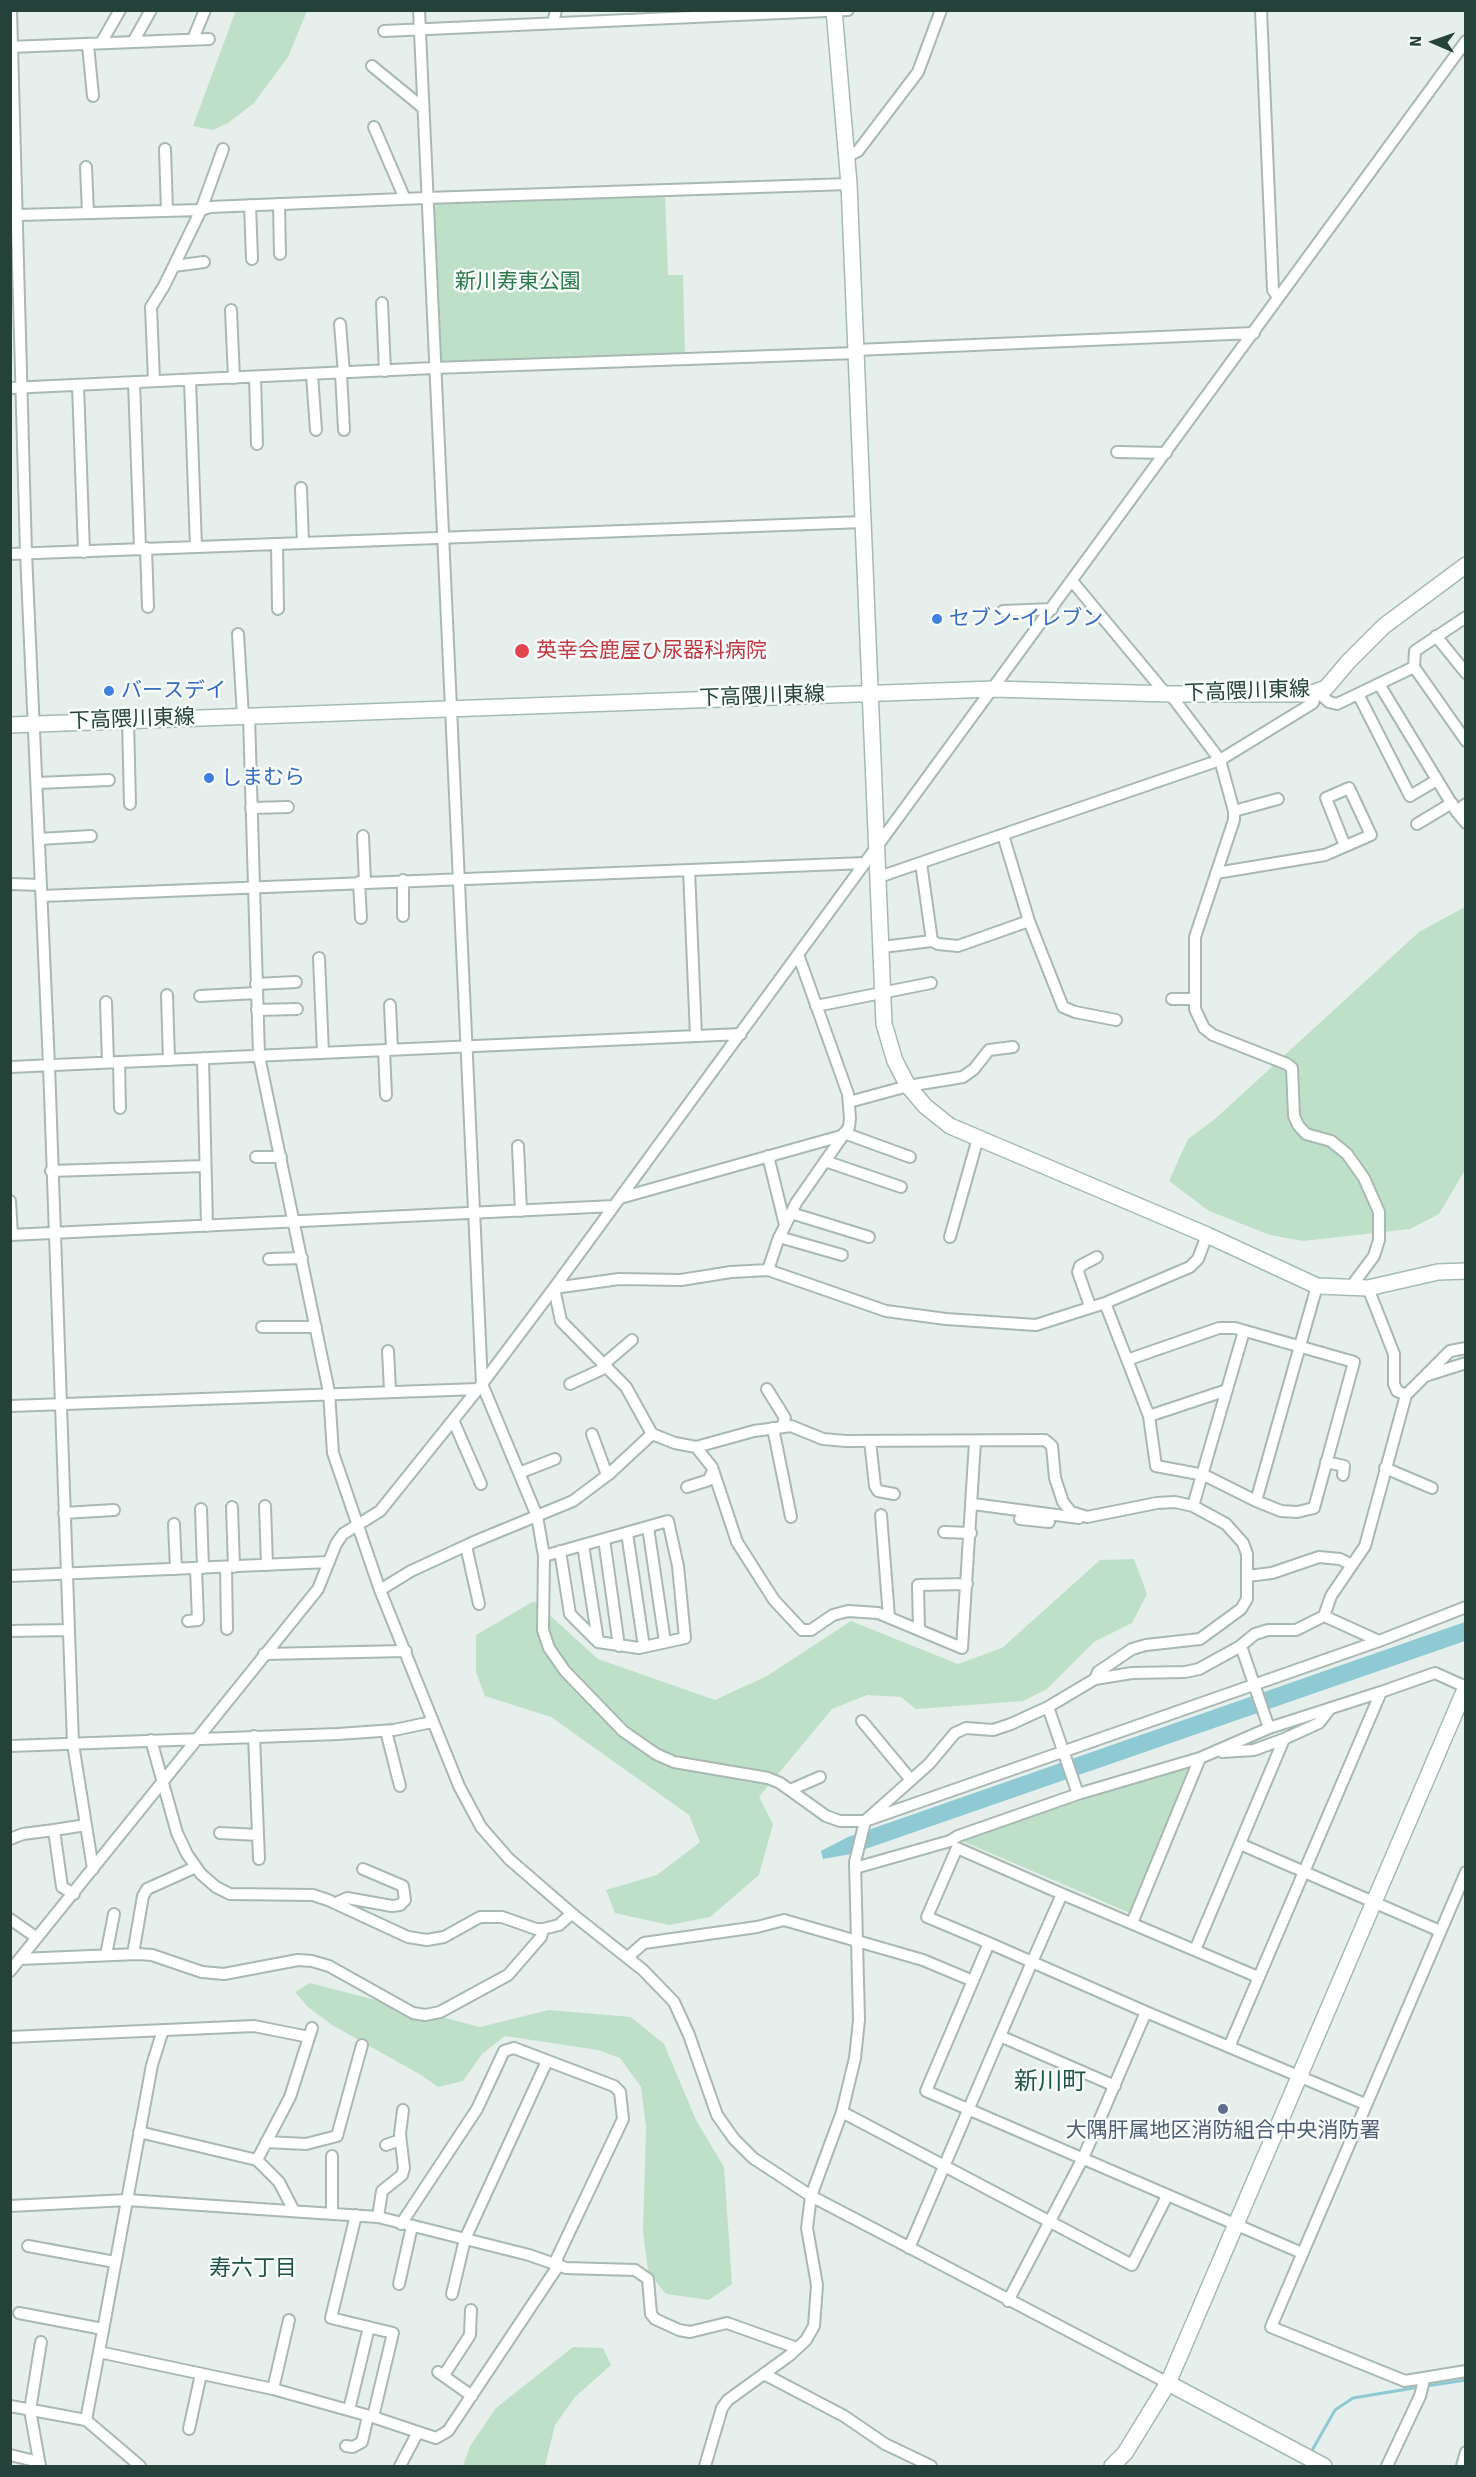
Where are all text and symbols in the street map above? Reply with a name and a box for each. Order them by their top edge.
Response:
north arrow [1404,12,1464,72]
text: N [1406,35,1426,47]
park label: 新川寿東公園 [455,269,581,295]
place label: セブン-イレブン [949,606,1103,632]
marker: セブン-イレブン [930,612,944,626]
place label: 英幸会鹿屋ひ尿器科病院 [536,638,767,664]
marker: 英幸会鹿屋ひ尿器科病院 [513,642,531,660]
street label: 下高隈川東線 [1184,677,1310,707]
place label: バースデイ [121,678,226,704]
street label: 下高隈川東線 [699,682,825,712]
marker: バースデイ [102,684,116,698]
street label: 下高隈川東線 [69,705,195,735]
place label: しまむら [221,765,305,791]
marker: しまむら [202,771,216,785]
district label: 新川町 [1014,2069,1086,2097]
marker: 大隅肝属地区消防組合中央消防署 [1216,2102,1230,2116]
place label: 大隅肝属地区消防組合中央消防署 [1066,2118,1380,2144]
district label: 寿六丁目 [209,2256,297,2282]

